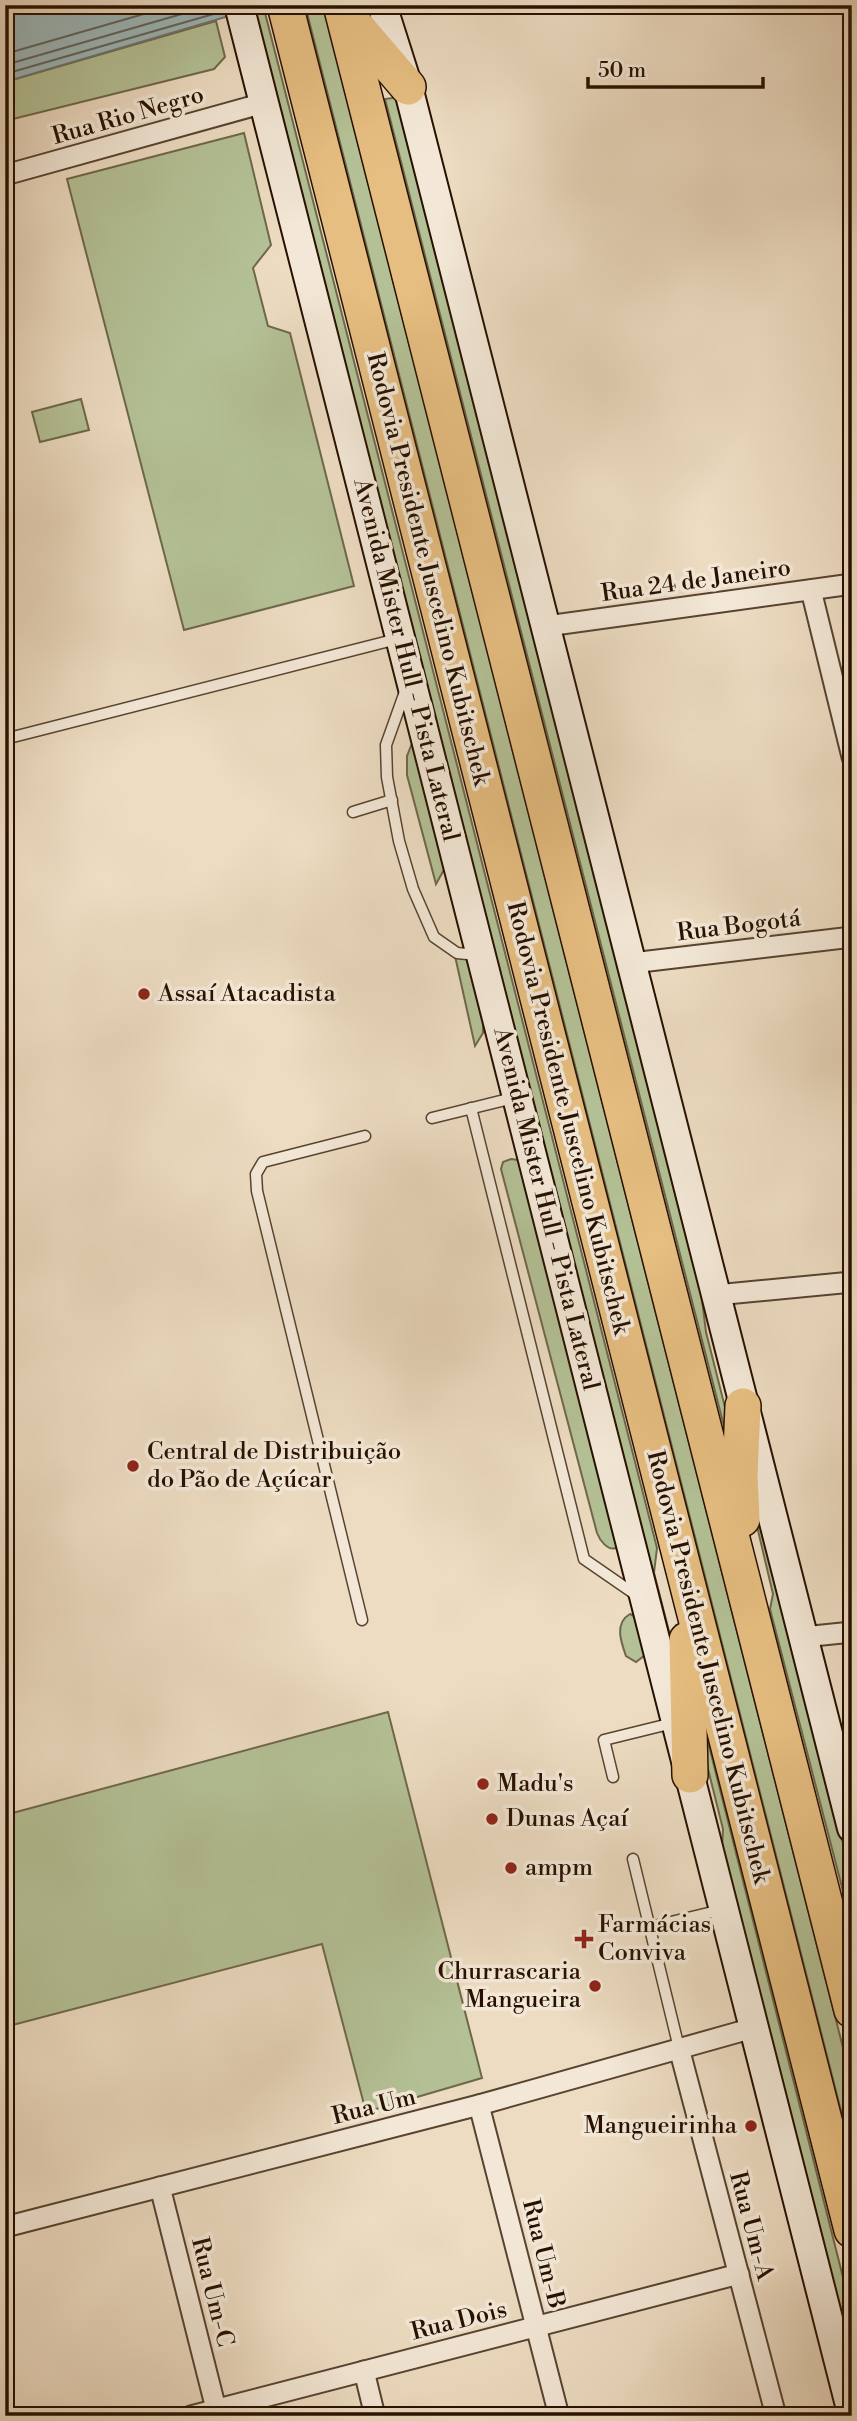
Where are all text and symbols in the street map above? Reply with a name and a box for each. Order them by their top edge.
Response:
scale bar [588,46,762,90]
text: 50 m [598,58,646,84]
street label: Rua Rio Negro [49,80,207,152]
street label: Rodovia Presidente Juscelino Kubitschek [360,349,497,790]
street label: Avenida Mister Hull - Pista Lateral [346,474,466,845]
street label: Rua 24 de Janeiro [599,553,793,609]
street label: Rodovia Presidente Juscelino Kubitschek [500,898,637,1339]
street label: Rua Bogotá [675,903,803,948]
place label: Assaí Atacadista [157,979,336,1009]
marker: Assaí Atacadista [136,986,152,1002]
street label: Avenida Mister Hull - Pista Lateral [486,1023,606,1394]
place label: Central de Distribuição do Pão de Açúcar [147,1437,401,1495]
street label: Rodovia Presidente Juscelino Kubitschek [640,1447,777,1888]
marker: Central de Distribuição do Pão de Açúcar [125,1458,141,1474]
place label: Madu's [497,1769,574,1799]
marker: Madu's [475,1776,491,1792]
place label: Dunas Açaí [506,1804,629,1834]
marker: Dunas Açaí [484,1811,500,1827]
place label: ampm [525,1853,593,1883]
marker: ampm [503,1860,519,1876]
place label: Farmácias Conviva [598,1910,711,1968]
marker: Farmácias Conviva [576,1931,592,1947]
place label: Churrascaria Mangueira [438,1957,582,2015]
marker: Churrascaria Mangueira [587,1978,603,1994]
street label: Rua Um [329,2082,419,2132]
place label: Mangueirinha [584,2111,738,2141]
marker: Mangueirinha [743,2118,759,2134]
street label: Rua Um-A [722,2168,780,2284]
street label: Rua Um-B [515,2196,571,2312]
street label: Rua Um-C [184,2234,240,2350]
street label: Rua Dois [408,2295,510,2347]

